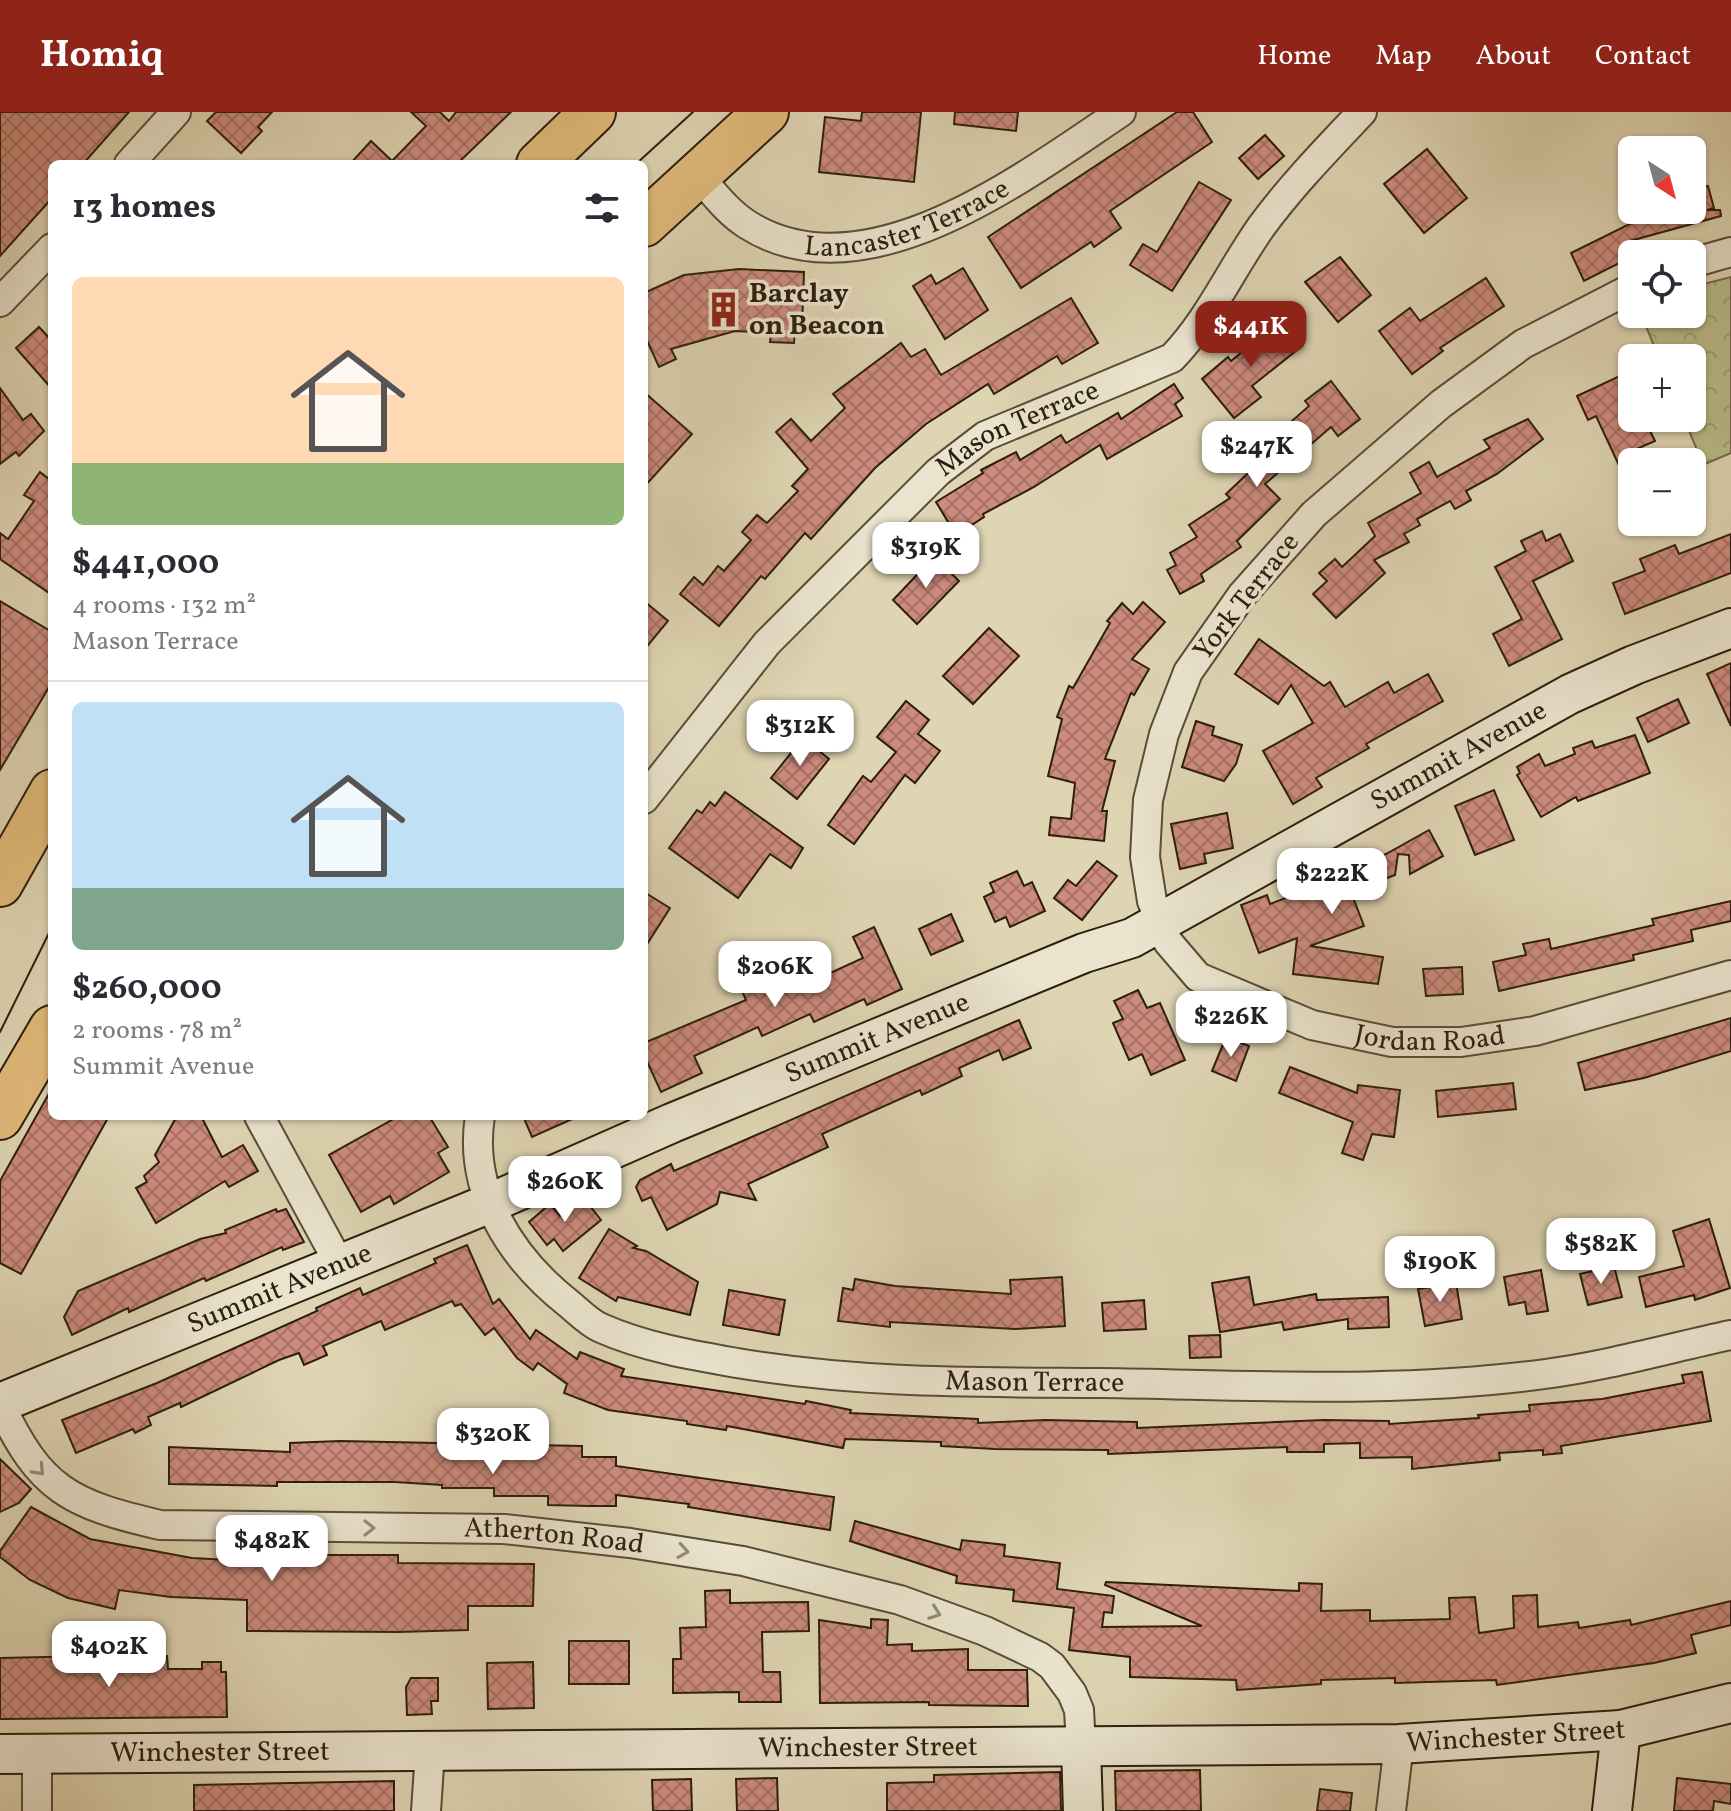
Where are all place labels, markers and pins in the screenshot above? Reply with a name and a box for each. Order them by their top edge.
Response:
place label: Barclay on Beacon [749,275,885,346]
building icon: Barclay on Beacon [704,291,742,329]
pin: $441K [1195,301,1307,369]
pin: $247K [1201,421,1313,489]
pin: $319K [870,522,982,590]
pin: $312K [744,700,856,768]
pin: $222K [1276,848,1388,916]
pin: $206K [719,941,831,1009]
pin: $226K [1175,991,1287,1059]
pin: $260K [509,1156,621,1224]
pin: $582K [1545,1218,1657,1286]
pin: $190K [1384,1236,1496,1304]
pin: $320K [437,1408,549,1476]
pin: $482K [216,1515,328,1583]
pin: $402K [53,1621,165,1689]

